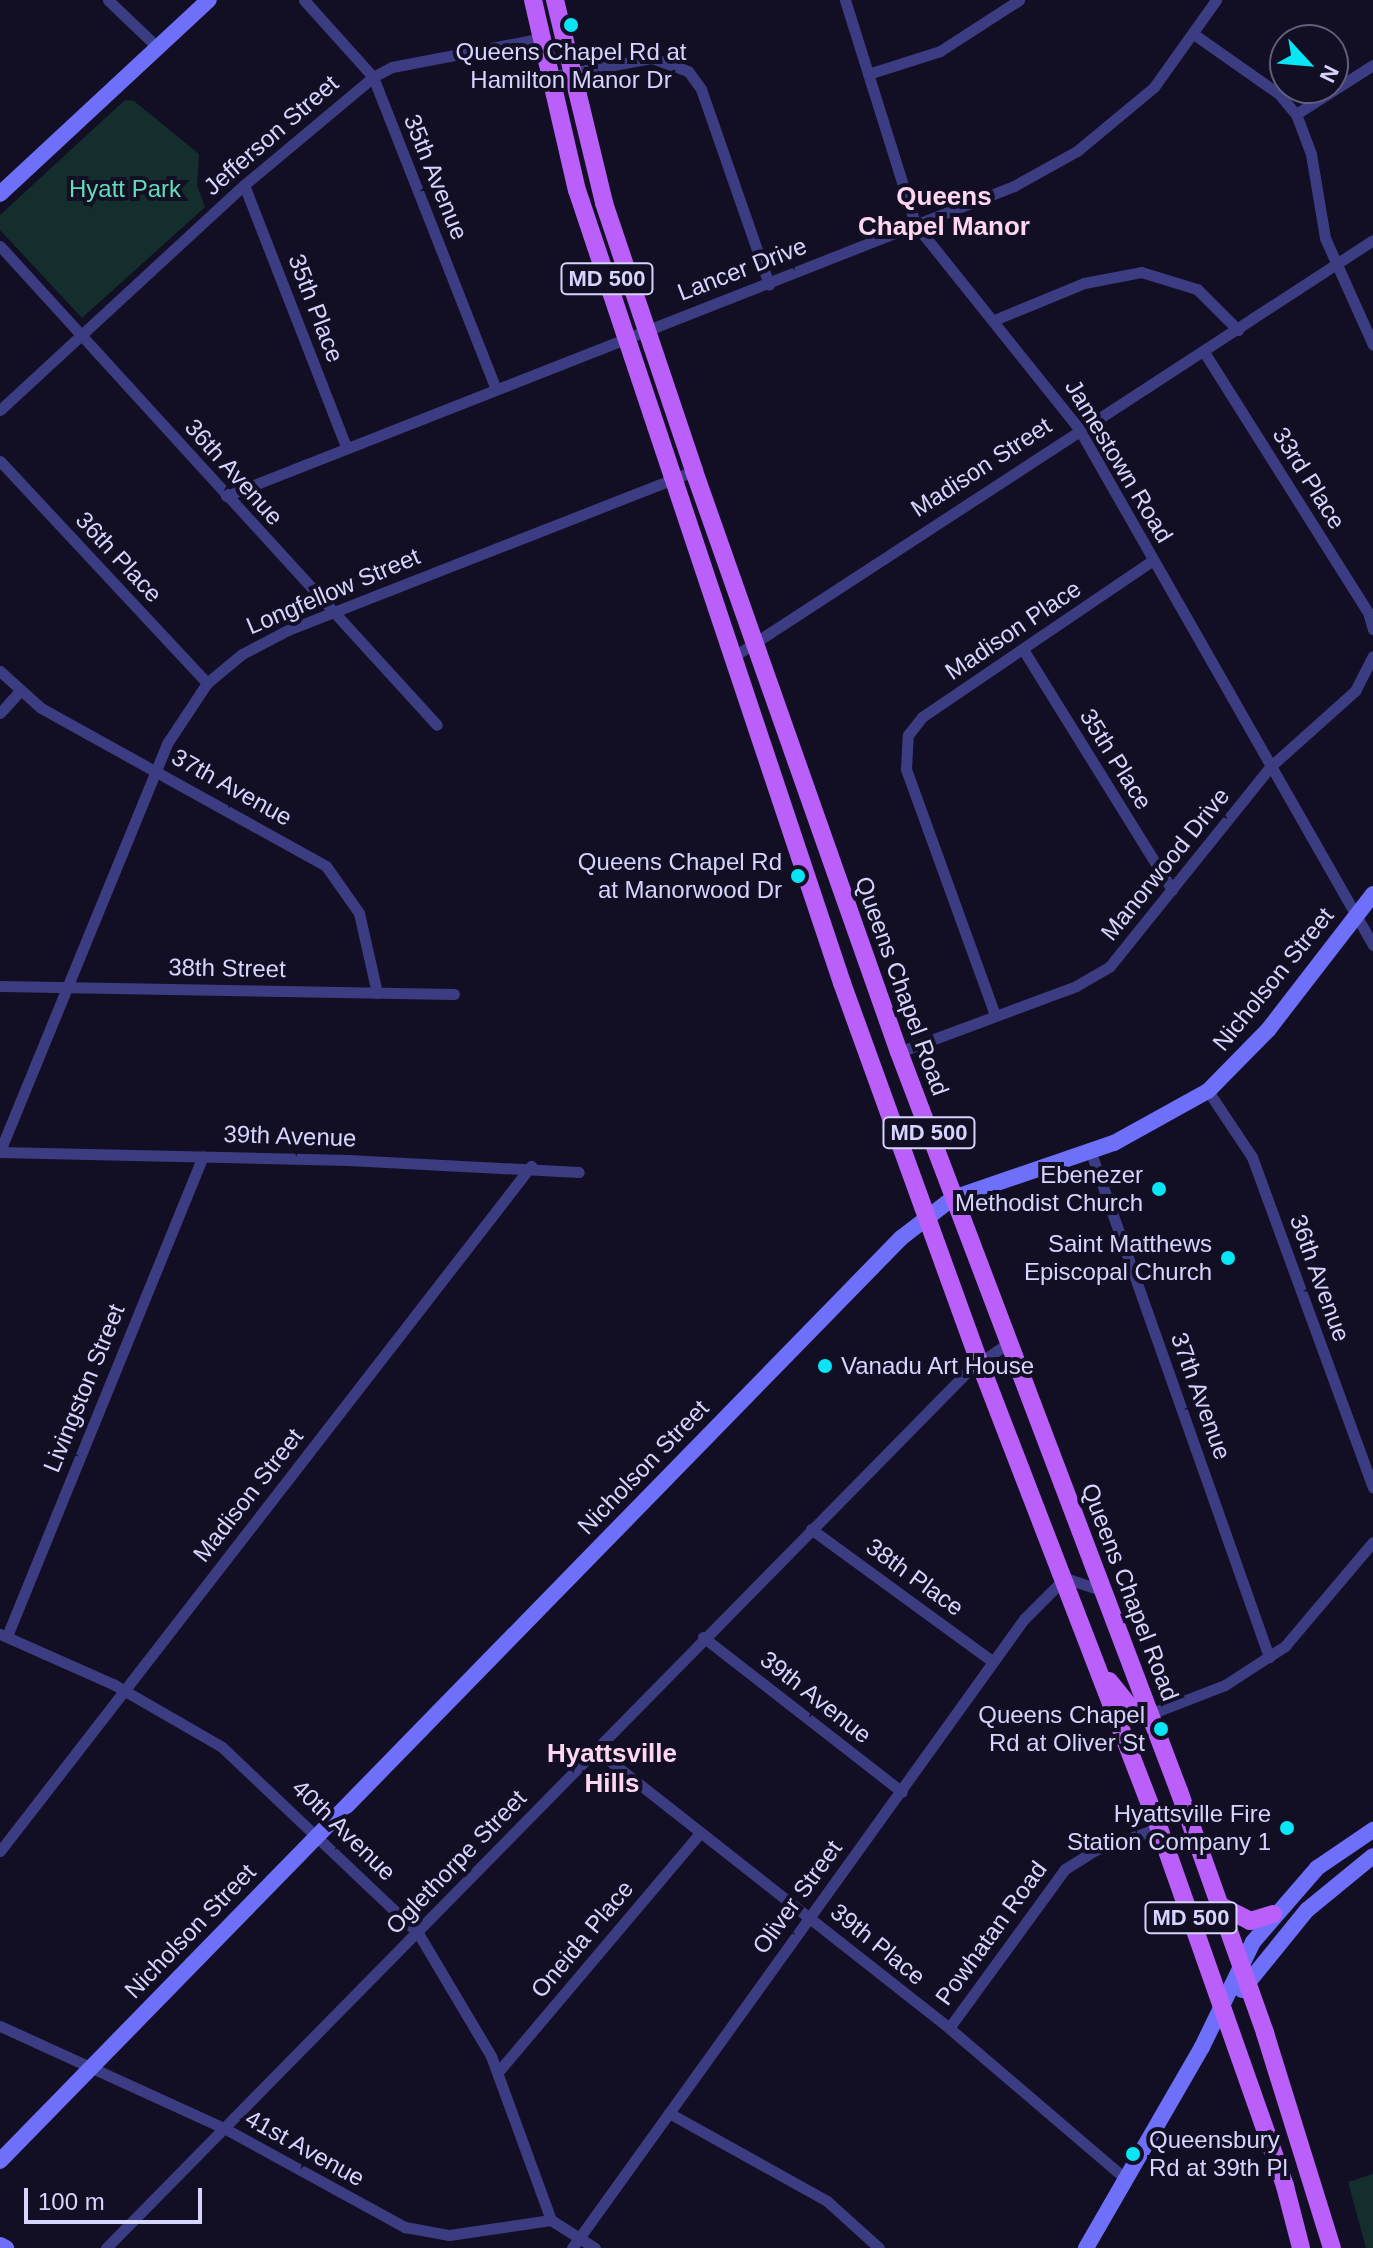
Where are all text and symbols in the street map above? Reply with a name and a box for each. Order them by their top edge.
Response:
marker: Queens Chapel Rd at Hamilton Manor Dr [562,16,580,34]
north arrow [1269,24,1349,104]
place label: Queens Chapel Rd at Hamilton Manor Dr [456,38,686,94]
text: N [1315,61,1344,86]
street label: Jefferson Street [198,69,344,201]
street label: 35th Avenue [397,109,475,245]
park label: Hyatt Park [69,175,181,203]
district label: Queens Chapel Manor [858,181,1030,242]
street label: Lancer Drive [673,231,811,307]
street label: 35th Place [282,250,350,366]
road number: MD 500 [559,261,655,297]
street label: Jamestown Road [1059,374,1179,548]
street label: Madison Street [905,411,1057,523]
street label: 36th Avenue [178,412,290,532]
street label: 33rd Place [1266,422,1352,534]
street label: 36th Place [70,506,168,608]
street label: Longfellow Street [242,542,424,640]
street label: Madison Place [940,574,1086,686]
street label: 35th Place [1074,703,1158,815]
street label: 37th Avenue [166,742,298,832]
street label: Manorwood Drive [1095,782,1235,946]
place label: Queens Chapel Rd at Manorwood Dr [578,848,782,904]
marker: Queens Chapel Rd at Manorwood Dr [789,867,807,885]
street label: Queens Chapel Road [849,873,955,1099]
street label: Nicholson Street [1206,902,1340,1056]
street label: 38th Street [168,953,286,983]
road number: MD 500 [881,1115,977,1151]
street label: 39th Avenue [222,1119,358,1153]
place label: Ebenezer Methodist Church [955,1161,1143,1217]
marker: Ebenezer Methodist Church [1150,1180,1168,1198]
street label: 36th Avenue [1283,1210,1357,1346]
place label: Saint Matthews Episcopal Church [1024,1230,1212,1286]
marker: Saint Matthews Episcopal Church [1219,1249,1237,1267]
street label: Livingston Street [37,1300,131,1476]
street label: 37th Avenue [1164,1328,1238,1464]
place label: Vanadu Art House [841,1352,1035,1380]
marker: Vanadu Art House [816,1357,834,1375]
street label: Nicholson Street [571,1394,715,1540]
street label: Madison Street [187,1423,309,1567]
street label: Queens Chapel Road [1075,1479,1185,1705]
street label: 38th Place [861,1532,969,1622]
street label: 39th Avenue [754,1644,878,1750]
place label: Queens Chapel Rd at Oliver St [978,1701,1145,1757]
marker: Queens Chapel Rd at Oliver St [1152,1720,1170,1738]
district label: Hyattsville Hills [547,1738,677,1800]
street label: 40th Avenue [286,1773,402,1887]
street label: Oglethorpe Street [380,1784,532,1940]
place label: Hyattsville Fire Station Company 1 [1067,1800,1271,1856]
marker: Hyattsville Fire Station Company 1 [1278,1819,1296,1837]
street label: Oliver Street [746,1835,848,1959]
street label: Powhatan Road [929,1855,1053,2011]
street label: Nicholson Street [118,1858,262,2004]
street label: Oneida Place [525,1875,639,2003]
street label: 39th Place [825,1897,931,1991]
road number: MD 500 [1143,1900,1239,1936]
street label: 41st Avenue [240,2103,370,2193]
place label: Queensbury Rd at 39th Pl [1149,2126,1288,2182]
marker: Queensbury Rd at 39th Pl [1124,2145,1142,2163]
scale bar [28,2172,206,2222]
text: 100 m [38,2188,105,2215]

